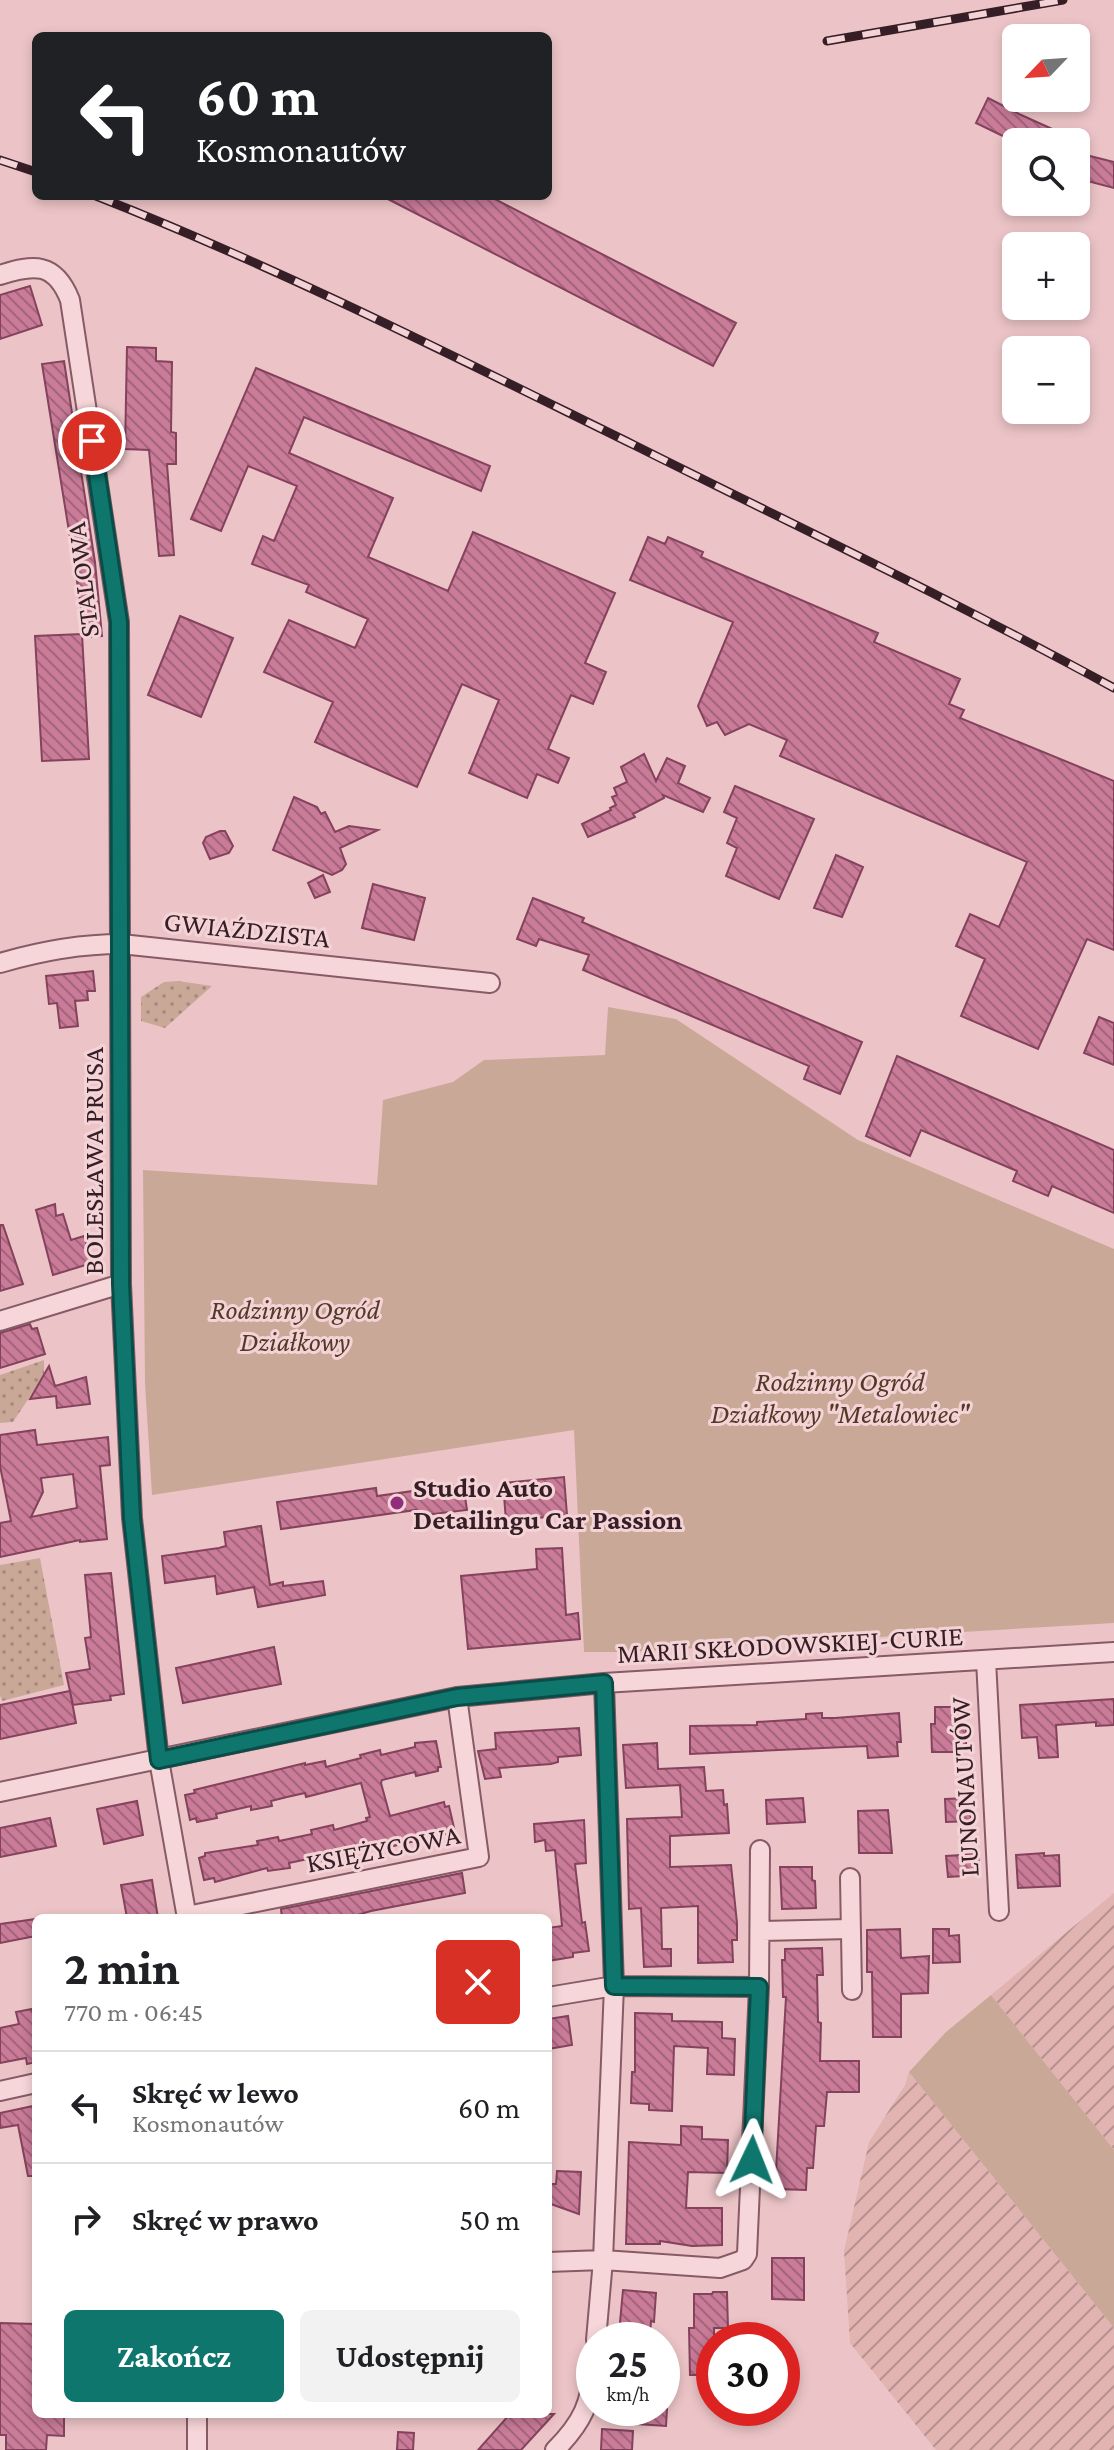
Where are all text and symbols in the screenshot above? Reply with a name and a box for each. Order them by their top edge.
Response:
north arrow [1002,24,1090,112]
map controls [1002,24,1090,424]
icon: left [64,64,168,168]
text: 60 m [196,65,319,127]
button: search [1002,128,1090,216]
text: Kosmonautów [196,130,406,170]
button: + [1002,232,1090,320]
button: − [1002,336,1090,424]
pin [58,407,126,475]
icon: arrive [70,419,114,463]
street label: STALOWA [60,520,105,639]
street label: GWIAŹDZISTA [162,905,332,954]
street label: BOLESŁAWA PRUSA [78,1047,109,1275]
park label: Rodzinny Ogród Działkowy [210,1294,380,1357]
park label: Rodzinny Ogród Działkowy "Metalowiec" [711,1366,971,1429]
place label: Studio Auto Detailingu Car Passion [413,1472,682,1535]
marker: Studio Auto Detailingu Car Passion [388,1494,406,1512]
street label: MARII SKŁODOWSKIEJ-CURIE [616,1620,964,1669]
street label: LUNONAUTÓW [944,1696,985,1878]
street label: KSIĘŻYCOWA [304,1818,463,1879]
button: close [436,1940,520,2024]
text: 2 min [64,1941,180,1994]
text: 770 m · 06:45 [64,1998,203,2027]
text: Skręć w lewo [132,2076,299,2109]
icon: left [64,2085,108,2129]
text: 60 m [458,2091,520,2124]
text: Kosmonautów [132,2109,284,2138]
position arrow [710,2118,794,2202]
icon: right [64,2197,108,2241]
text: Skręć w prawo [132,2203,319,2236]
text: 50 m [459,2203,520,2236]
button: Zakończ [64,2310,284,2402]
button: Udostępnij [300,2310,520,2402]
speed limit sign: 30 [696,2322,800,2426]
text: 25 [608,2341,648,2386]
text: km/h [606,2383,650,2405]

